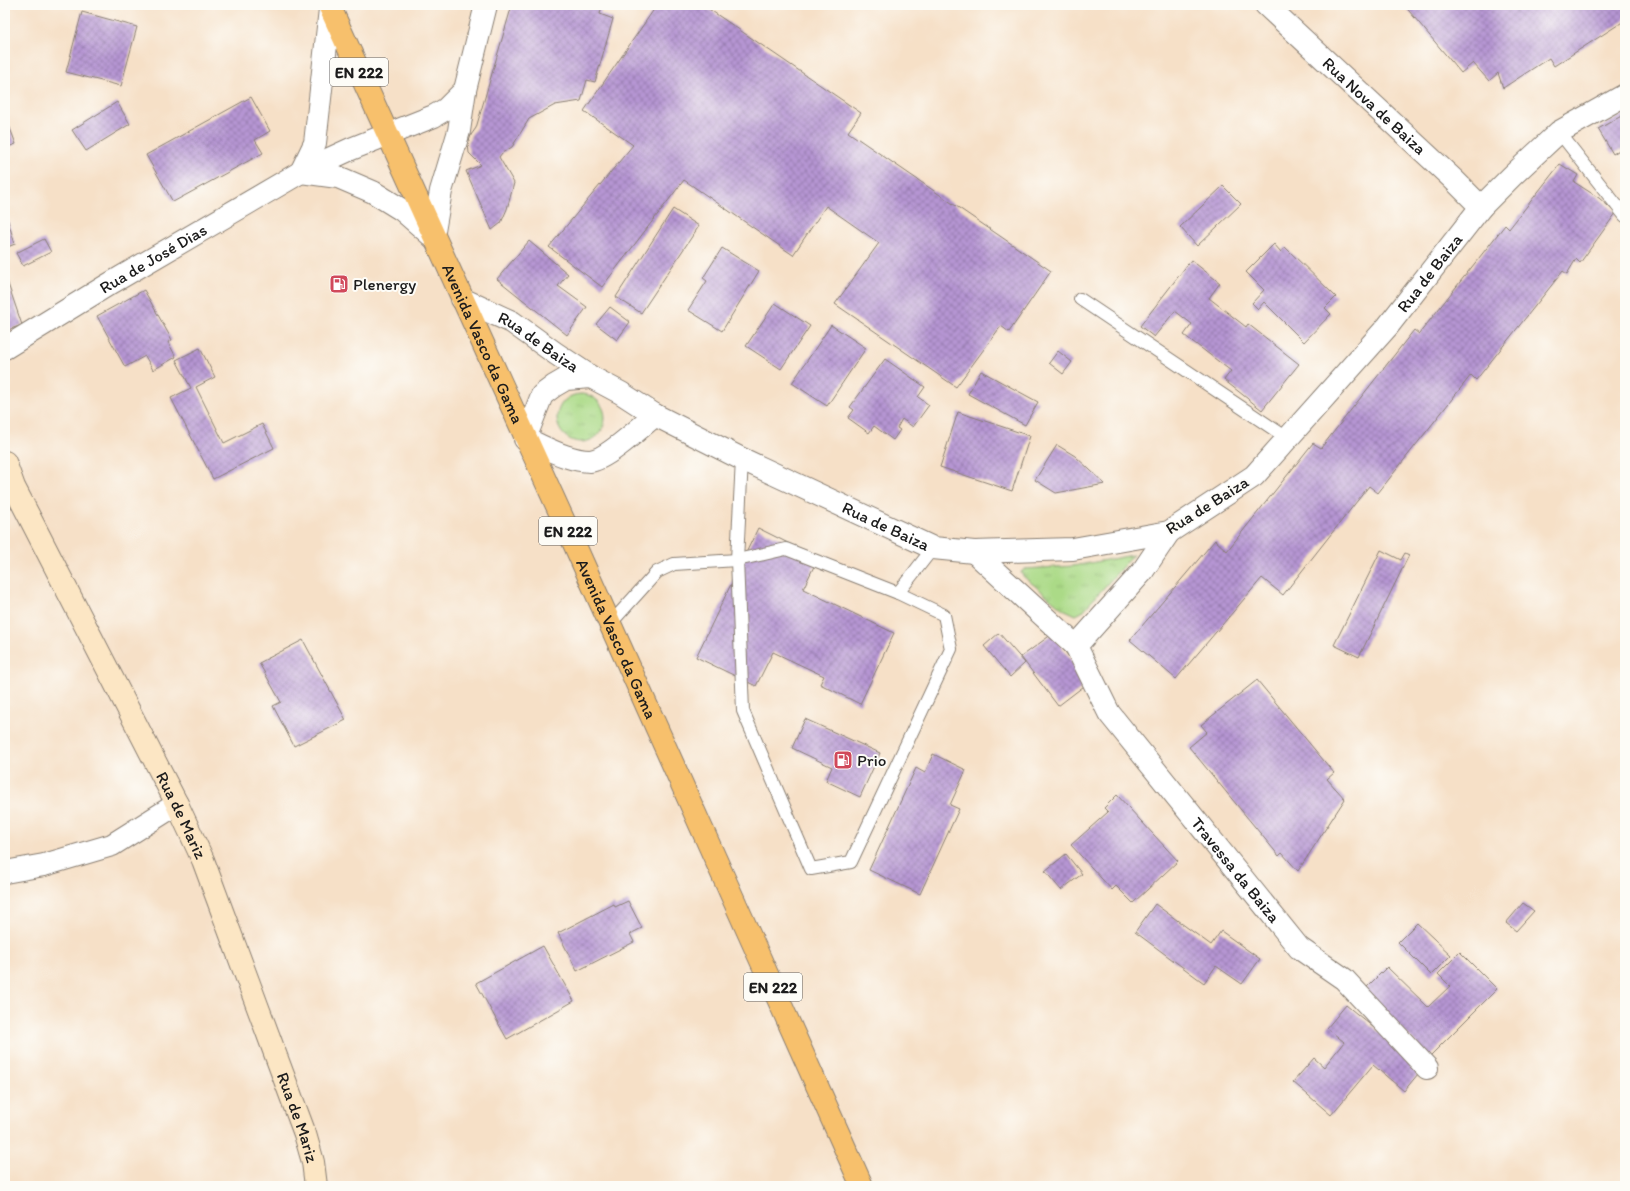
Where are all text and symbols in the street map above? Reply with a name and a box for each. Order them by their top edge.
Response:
street label: Rua Nova de Baiza [1319,53,1430,159]
road number: EN 222 [330,58,388,86]
street label: Rua de José Dias [96,219,210,298]
street label: Rua de Baiza [1393,230,1466,316]
street label: Avenida Vasco da Gama [438,261,528,427]
fuel station icon: Plenergy [328,273,350,295]
place label: Plenergy [353,274,416,294]
street label: Rua de Baiza [495,307,583,376]
street label: Rua de Baiza [1162,472,1252,538]
street label: Rua de Baiza [839,497,933,555]
road number: EN 222 [539,517,597,545]
street label: Avenida Vasco da Gama [572,556,661,722]
fuel station icon: Prio [832,749,854,771]
place label: Prio [857,750,886,770]
street label: Rua de Mariz [152,768,211,862]
street label: Travessa da Baiza [1187,813,1284,927]
road number: EN 222 [744,973,802,1001]
street label: Rua de Mariz [273,1069,323,1165]

